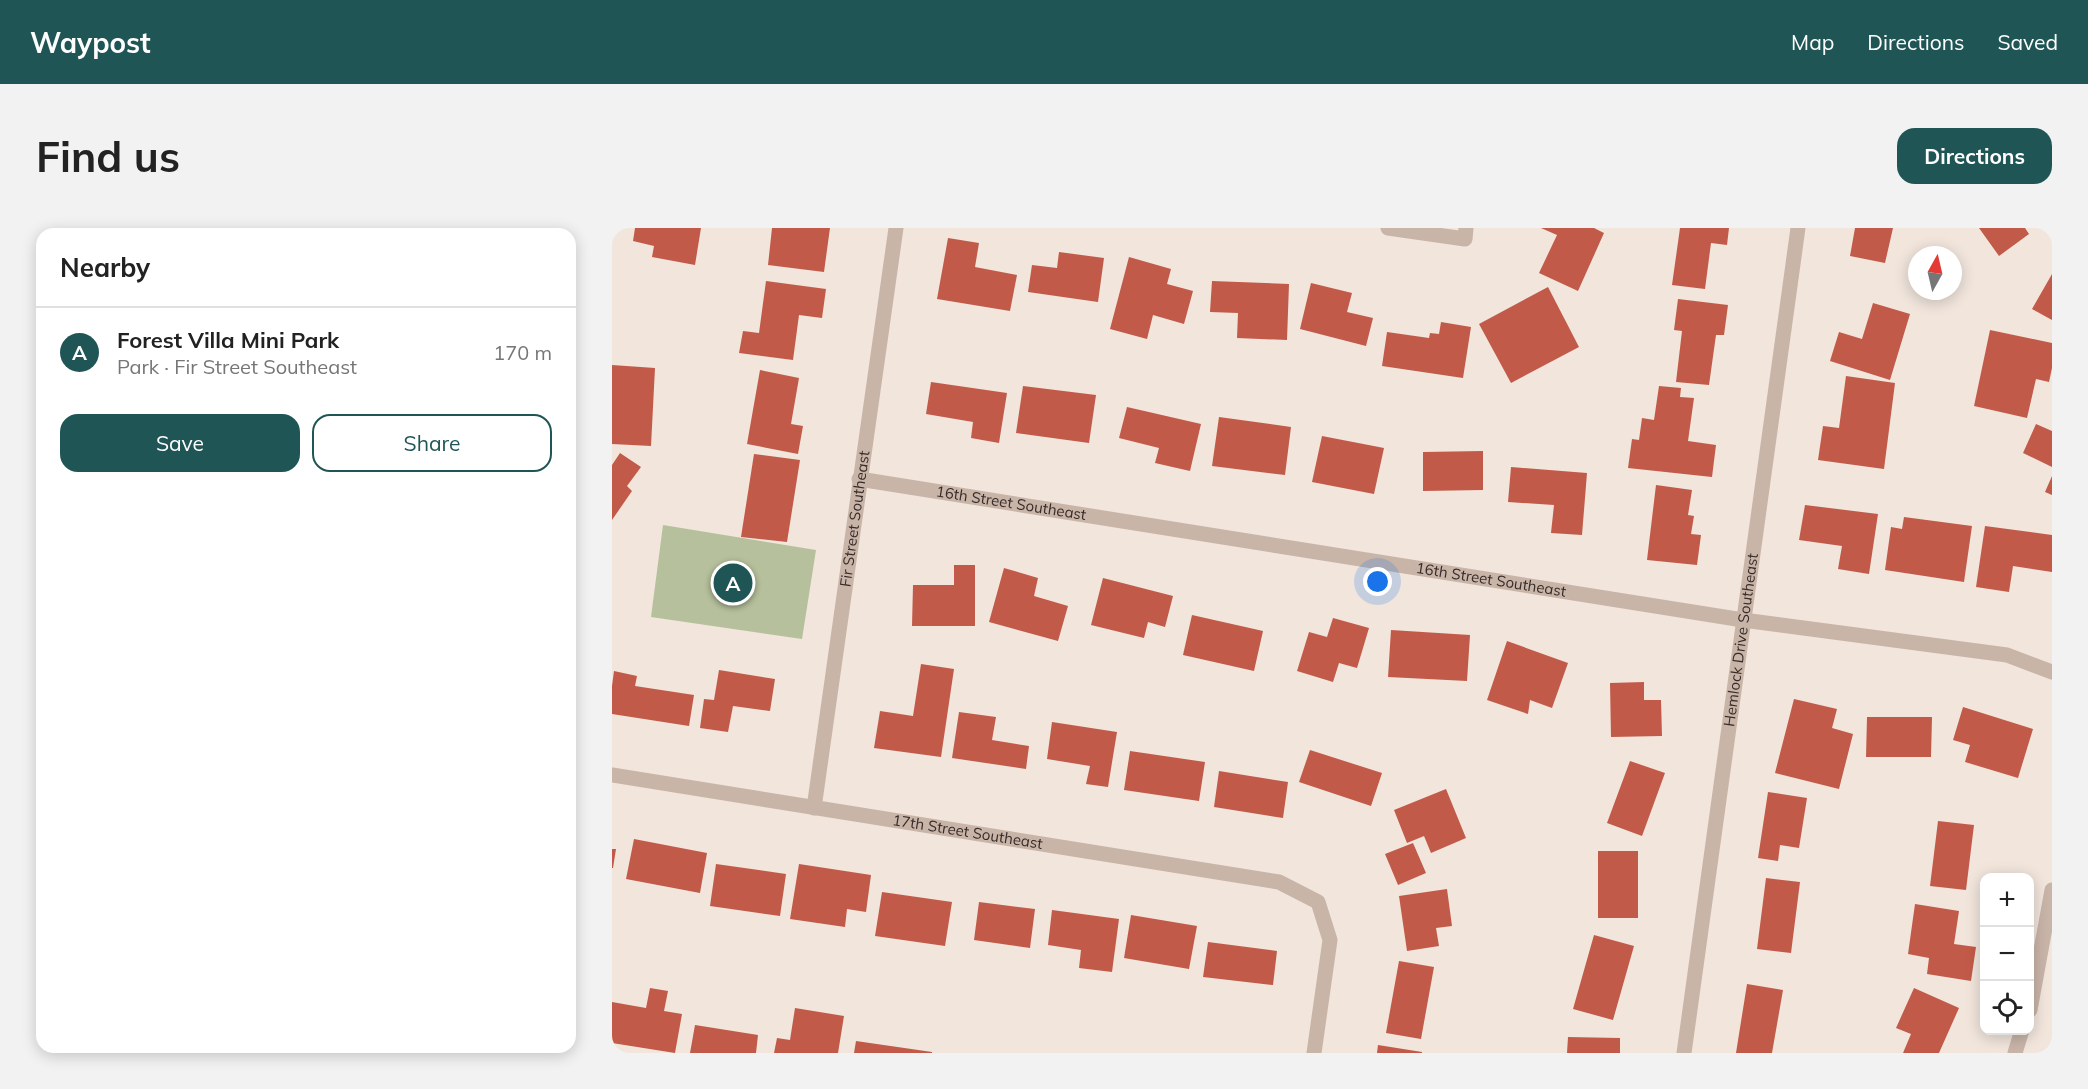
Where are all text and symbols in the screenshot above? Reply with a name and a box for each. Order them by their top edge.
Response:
text: Waypost [30,25,151,60]
text: Map [1791,29,1834,55]
text: Directions [1867,29,1964,55]
text: Saved [1997,29,2058,55]
button: Directions [1897,128,2052,184]
text: Find us [36,130,180,183]
north arrow [1908,246,1962,300]
text: Nearby [60,251,150,284]
text: Forest Villa Mini Park [117,326,339,354]
text: A [72,340,87,365]
text: 170 m [493,340,552,365]
text: Park · Fir Street Southeast [117,354,357,379]
button: Save [60,414,300,472]
button: Share [312,414,552,472]
street label: Fir Street Southeast [835,449,873,588]
street label: 16th Street Southeast [935,481,1088,524]
street label: Hemlock Drive Southeast [1719,552,1762,728]
street label: 16th Street Southeast [1415,558,1568,601]
pin: A [714,560,752,606]
your location [1363,567,1392,596]
street label: 17th Street Southeast [891,810,1044,853]
map controls [1980,873,2034,1035]
button: + [1980,873,2034,927]
button: − [1980,927,2034,981]
button: locate [1980,981,2034,1035]

